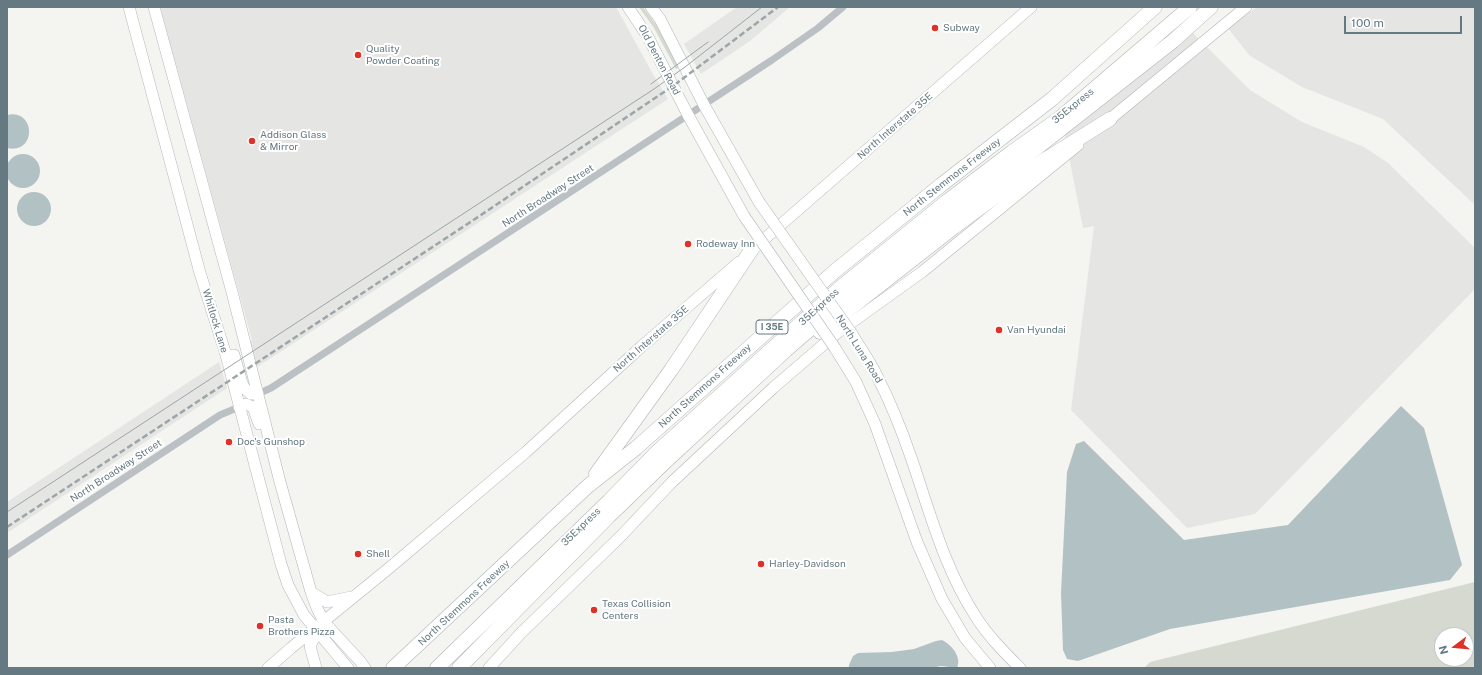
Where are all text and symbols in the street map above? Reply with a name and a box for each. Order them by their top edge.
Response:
scale bar [1346,8,1464,34]
text: 100 m [1351,16,1384,30]
place label: Subway [943,22,980,34]
street label: Old Denton Road [635,23,683,97]
marker: Subway [930,23,940,33]
place label: Quality Powder Coating [366,43,440,66]
marker: Quality Powder Coating [353,50,363,60]
street label: 35Express [1050,86,1096,126]
street label: North Interstate 35E [855,90,935,162]
place label: Addison Glass & Mirror [260,129,326,152]
street label: North Stemmons Freeway [901,135,1003,219]
marker: Addison Glass & Mirror [247,136,257,146]
street label: North Broadway Street [500,162,596,230]
place label: Rodeway Inn [696,238,755,250]
marker: Rodeway Inn [683,239,693,249]
street label: 35Express [796,286,842,328]
street label: Whitlock Lane [200,288,230,354]
street label: North Interstate 35E [611,303,691,375]
street label: North Luna Road [833,313,885,385]
road number: I 35E [756,320,788,334]
place label: Van Hyundai [1007,324,1066,336]
marker: Van Hyundai [994,325,1004,335]
street label: North Stemmons Freeway [656,341,754,431]
place label: Doc's Gunshop [237,436,305,448]
street label: North Broadway Street [68,437,164,505]
marker: Doc's Gunshop [224,437,234,447]
street label: 35Express [559,505,603,549]
place label: Shell [366,548,390,560]
marker: Shell [353,549,363,559]
street label: North Stemmons Freeway [416,558,512,648]
place label: Harley-Davidson [769,558,846,570]
marker: Harley-Davidson [756,559,766,569]
place label: Texas Collision Centers [602,598,671,622]
marker: Texas Collision Centers [589,605,599,615]
place label: Pasta Brothers Pizza [268,614,335,638]
marker: Pasta Brothers Pizza [255,621,265,631]
north arrow [1434,627,1474,667]
text: N [1436,644,1450,656]

